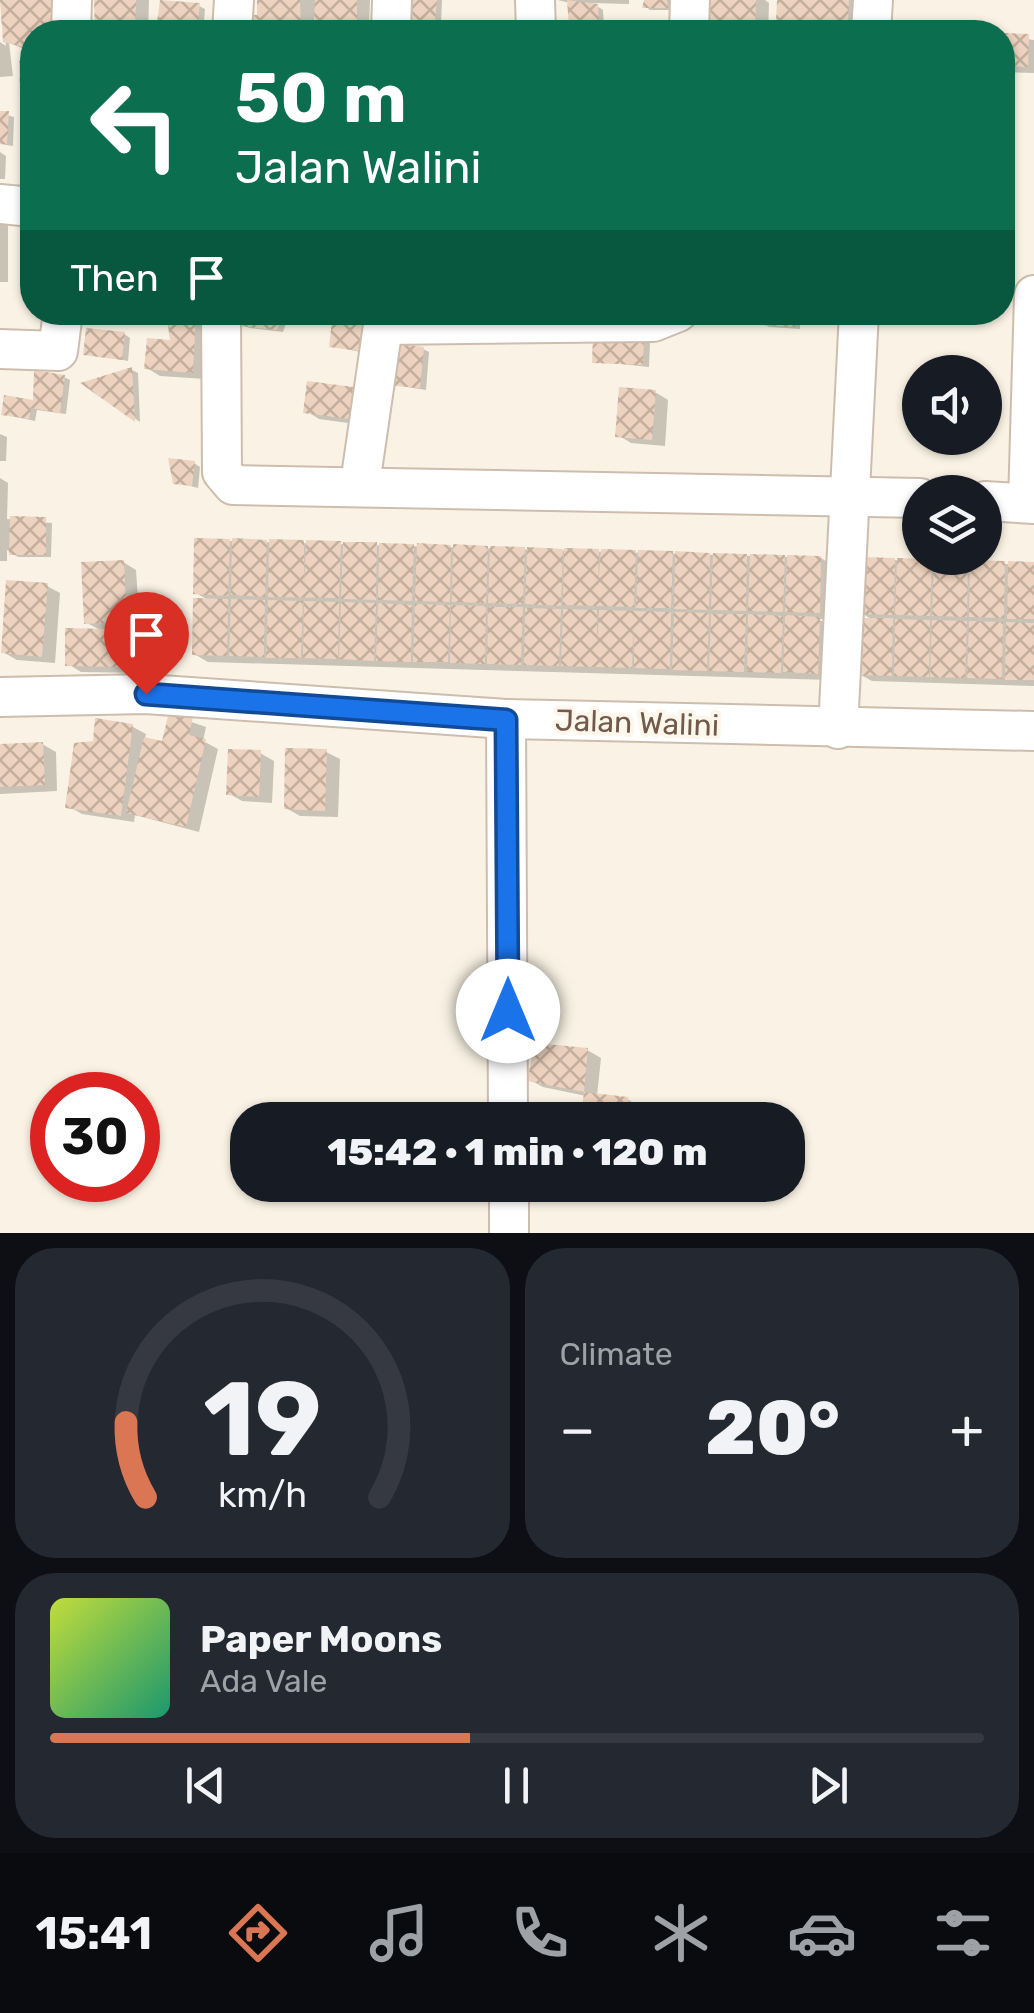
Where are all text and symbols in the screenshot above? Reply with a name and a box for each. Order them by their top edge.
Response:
text: 50 m [235,57,407,140]
icon: left [70,60,200,190]
text: Jalan Walini [235,141,481,194]
icon: arrive [179,250,234,305]
text: Then [70,255,159,301]
map controls [902,355,1002,575]
button: sound [902,355,1002,455]
button: layers [902,475,1002,575]
pin [104,592,189,695]
icon: arrive [119,607,174,662]
street label: Jalan Walini [554,702,720,744]
position arrow [456,959,560,1063]
speed limit sign: 30 [30,1072,160,1202]
text: 15:42 · 1 min · 120 m [328,1129,707,1175]
text: Climate [560,1335,673,1373]
text: 19 [203,1358,321,1481]
text: 20° [705,1384,840,1473]
text: − [560,1397,595,1462]
text: + [950,1397,984,1462]
text: km/h [218,1474,307,1516]
text: Paper Moons [200,1616,442,1662]
text: Ada Vale [200,1662,327,1700]
icon: previous [178,1758,233,1813]
icon: pause [489,1758,544,1813]
icon: next [801,1758,856,1813]
icon: directions [223,1898,293,1968]
icon: music [364,1898,434,1968]
icon: phone [505,1898,575,1968]
icon: climate [646,1898,716,1968]
icon: car [787,1898,857,1968]
icon: filters [928,1898,998,1968]
text: 15:41 [36,1907,152,1960]

